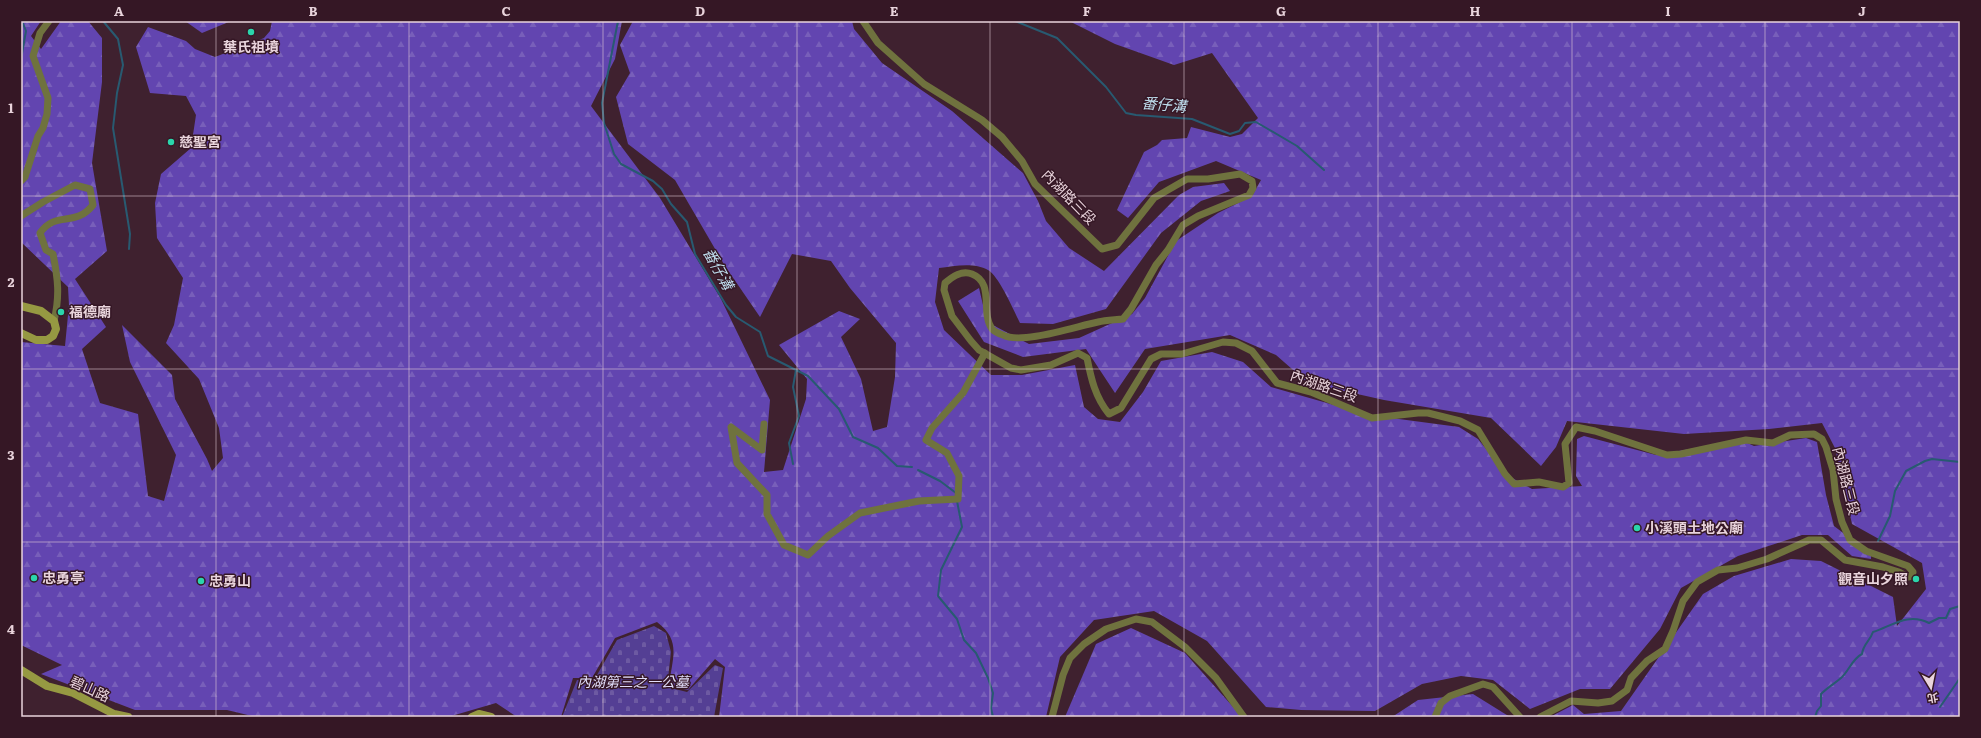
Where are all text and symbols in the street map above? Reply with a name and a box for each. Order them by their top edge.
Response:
text: A [114,1,124,20]
text: B [309,1,318,20]
text: C [501,1,511,20]
text: D [695,1,705,20]
text: E [890,1,899,20]
text: F [1083,1,1091,20]
text: G [1276,1,1286,20]
text: H [1470,1,1481,20]
text: I [1665,1,1671,20]
text: J [1858,1,1866,20]
marker: 葉氏祖墳 [246,27,256,37]
place label: 葉氏祖墳 [223,36,279,56]
water label: 番仔溝 [1141,90,1190,117]
text: 1 [8,98,14,117]
place label: 慈聖宮 [179,131,221,151]
marker: 慈聖宮 [166,137,176,147]
street label: 內湖路三段 [1038,164,1101,228]
water label: 番仔溝 [698,243,741,295]
text: 2 [8,272,15,291]
place label: 福德廟 [69,301,111,321]
marker: 福德廟 [56,307,66,317]
street label: 內湖路三段 [1288,364,1361,406]
street label: 內湖路三段 [1829,444,1865,517]
text: 3 [7,445,15,464]
place label: 小溪頭土地公廟 [1645,517,1743,537]
marker: 小溪頭土地公廟 [1632,523,1642,533]
place label: 忠勇亭 [42,567,84,587]
place label: 觀音山夕照 [1838,568,1908,588]
place label: 忠勇山 [209,570,251,590]
marker: 忠勇亭 [29,573,39,583]
marker: 觀音山夕照 [1911,574,1921,584]
marker: 忠勇山 [196,576,206,586]
text: 4 [7,619,15,638]
north arrow [1911,668,1951,708]
street label: 碧山路 [67,670,114,706]
park label: 內湖第三之一公墓 [577,671,691,691]
text: 北 [1926,690,1940,708]

